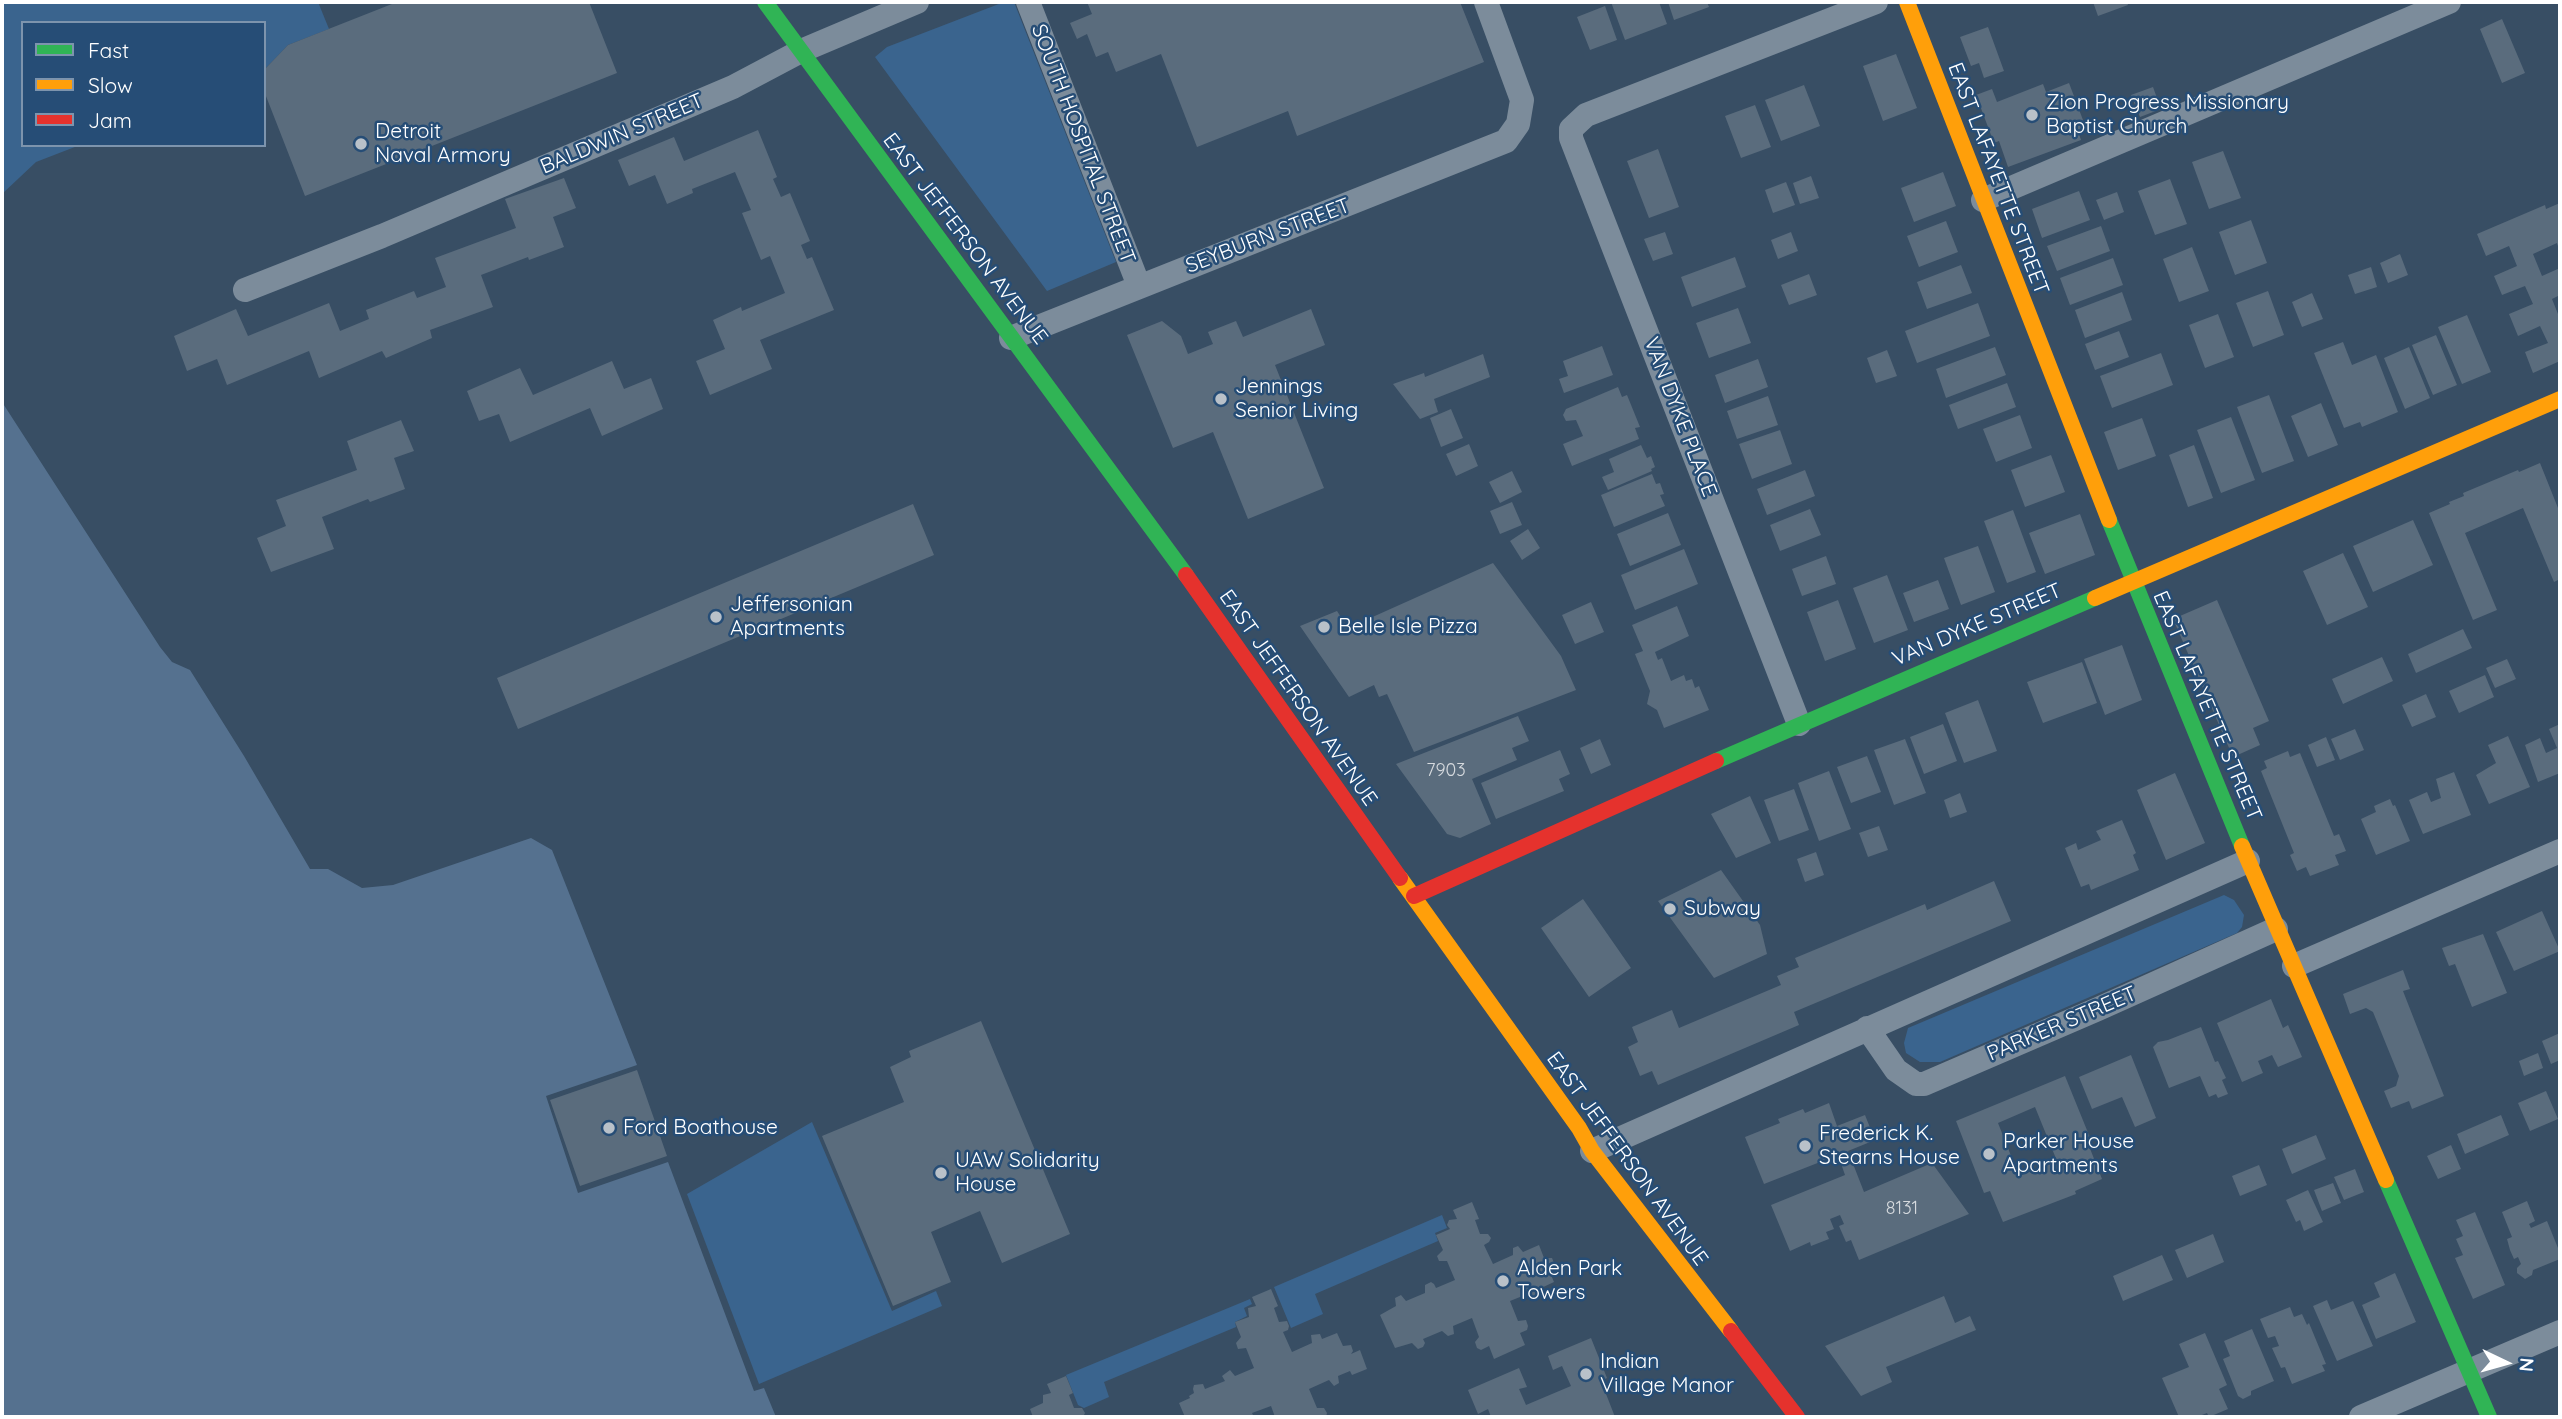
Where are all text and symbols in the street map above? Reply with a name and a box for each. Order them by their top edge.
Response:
legend [21,21,266,147]
street label: SOUTH HOSPITAL STREET [1026,21,1140,267]
text: Fast [88,37,129,63]
street label: EAST LAFAYETTE STREET [1942,59,2054,299]
text: Slow [88,72,133,98]
street label: BALDWIN STREET [536,88,708,180]
place label: Zion Progress Missionary Baptist Church [2046,90,2289,140]
text: Jam [88,107,132,133]
marker: Zion Progress Missionary Baptist Church [2024,107,2040,123]
place label: Detroit Naval Armory [375,119,511,169]
street label: EAST JEFFERSON AVENUE [877,128,1053,350]
marker: Detroit Naval Armory [353,136,369,152]
street label: SEYBURN STREET [1182,193,1354,279]
street label: VAN DYKE PLACE [1638,334,1722,500]
place label: Jennings Senior Living [1235,374,1358,424]
marker: Jennings Senior Living [1213,391,1229,407]
street label: VAN DYKE STREET [1889,578,2065,672]
street label: EAST JEFFERSON AVENUE [1214,585,1382,811]
street label: EAST LAFAYETTE STREET [2147,587,2267,825]
place label: Jeffersonian Apartments [730,592,853,642]
marker: Jeffersonian Apartments [708,609,724,625]
place label: Belle Isle Pizza [1338,614,1478,640]
marker: Belle Isle Pizza [1316,619,1332,635]
house number: 7903 [1426,760,1466,782]
place label: Subway [1684,896,1761,922]
marker: Subway [1662,901,1678,917]
street label: PARKER STREET [1983,981,2141,1067]
street label: EAST JEFFERSON AVENUE [1541,1047,1713,1271]
place label: Ford Boathouse [623,1115,778,1141]
marker: Ford Boathouse [601,1120,617,1136]
place label: Frederick K. Stearns House [1819,1121,1960,1171]
place label: Parker House Apartments [2003,1129,2134,1179]
marker: Frederick K. Stearns House [1797,1138,1813,1154]
marker: Parker House Apartments [1981,1146,1997,1162]
place label: UAW Solidarity House [955,1148,1100,1198]
marker: UAW Solidarity House [933,1165,949,1181]
house number: 8131 [1886,1198,1918,1220]
place label: Alden Park Towers [1517,1256,1622,1306]
marker: Alden Park Towers [1495,1273,1511,1289]
north arrow [2471,1328,2541,1398]
place label: Indian Village Manor [1600,1349,1734,1399]
text: N [2514,1357,2539,1373]
marker: Indian Village Manor [1578,1366,1594,1382]

